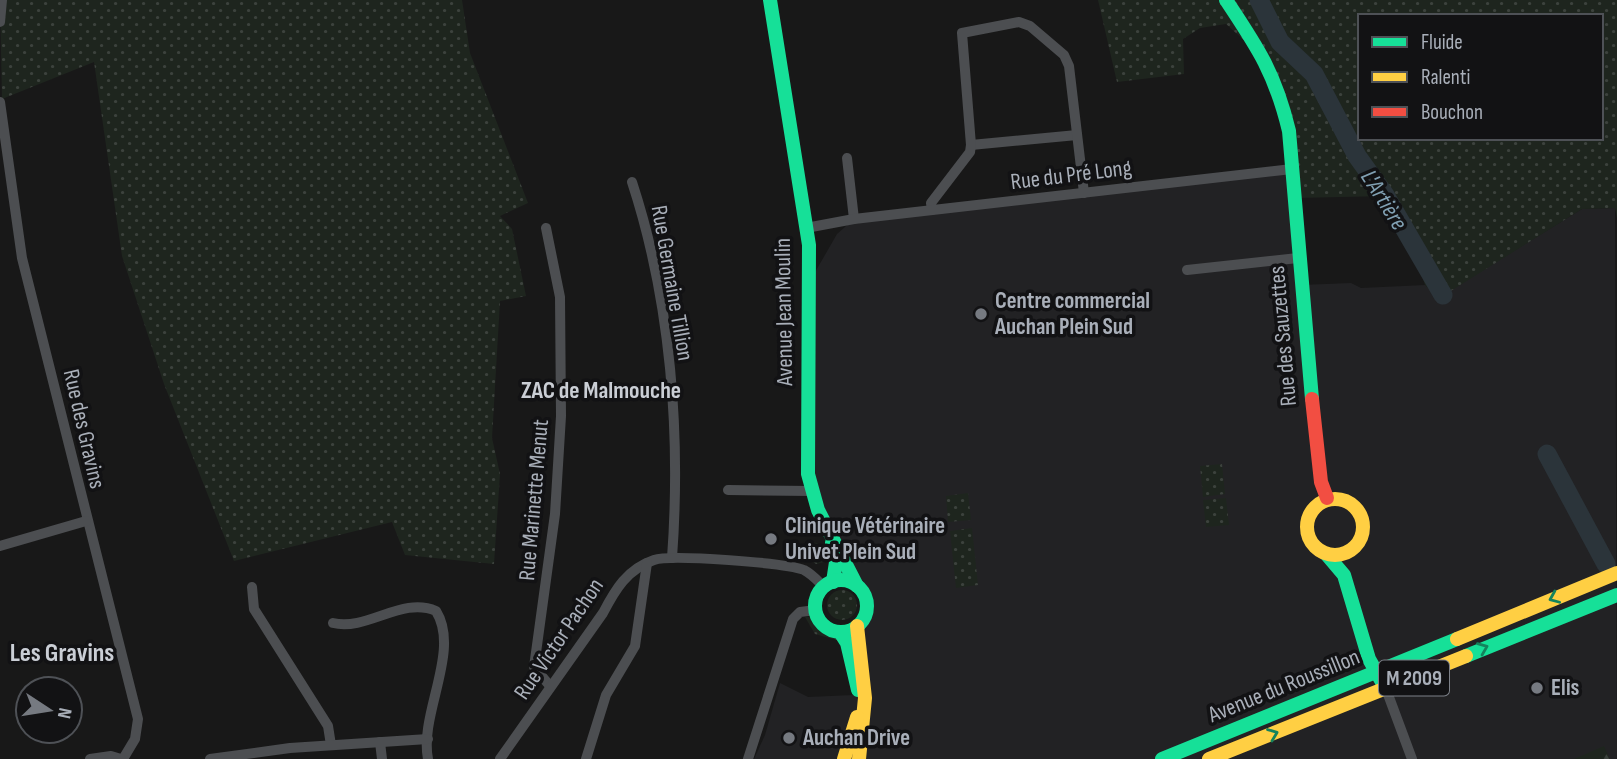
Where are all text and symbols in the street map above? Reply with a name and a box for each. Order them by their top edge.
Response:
legend [1358,14,1603,140]
text: Fluide [1421,30,1463,55]
text: Ralenti [1421,65,1470,90]
text: Bouchon [1421,100,1483,125]
street label: Rue du Pré Long [1009,154,1133,196]
water label: L'Artière [1354,165,1414,235]
street label: Rue Germaine Tillion [645,203,699,363]
street label: Avenue Jean Moulin [769,238,799,387]
street label: Rue des Sauzettes [1263,265,1303,407]
place label: Centre commercial Auchan Plein Sud [994,287,1150,341]
marker: Centre commercial Auchan Plein Sud [973,306,989,322]
street label: Rue des Gravins [57,367,111,491]
district label: ZAC de Malmouche [521,376,681,405]
street label: Rue Marinette Menut [513,418,555,582]
place label: Clinique Vétérinaire Univet Plein Sud [785,512,945,566]
marker: Clinique Vétérinaire Univet Plein Sud [763,531,779,547]
street label: Rue Victor Pachon [508,573,610,705]
one-way arrow [1548,590,1560,604]
district label: Les Gravins [10,638,114,669]
one-way arrow [1477,642,1489,656]
street label: Avenue du Roussillon [1203,643,1364,729]
road number: M 2009 [1379,660,1449,696]
place label: Elis [1551,674,1580,702]
north arrow [14,675,84,745]
marker: Elis [1529,680,1545,696]
text: N [52,706,76,721]
place label: Auchan Drive [802,724,910,752]
one-way arrow [1266,728,1278,742]
marker: Auchan Drive [781,730,797,746]

